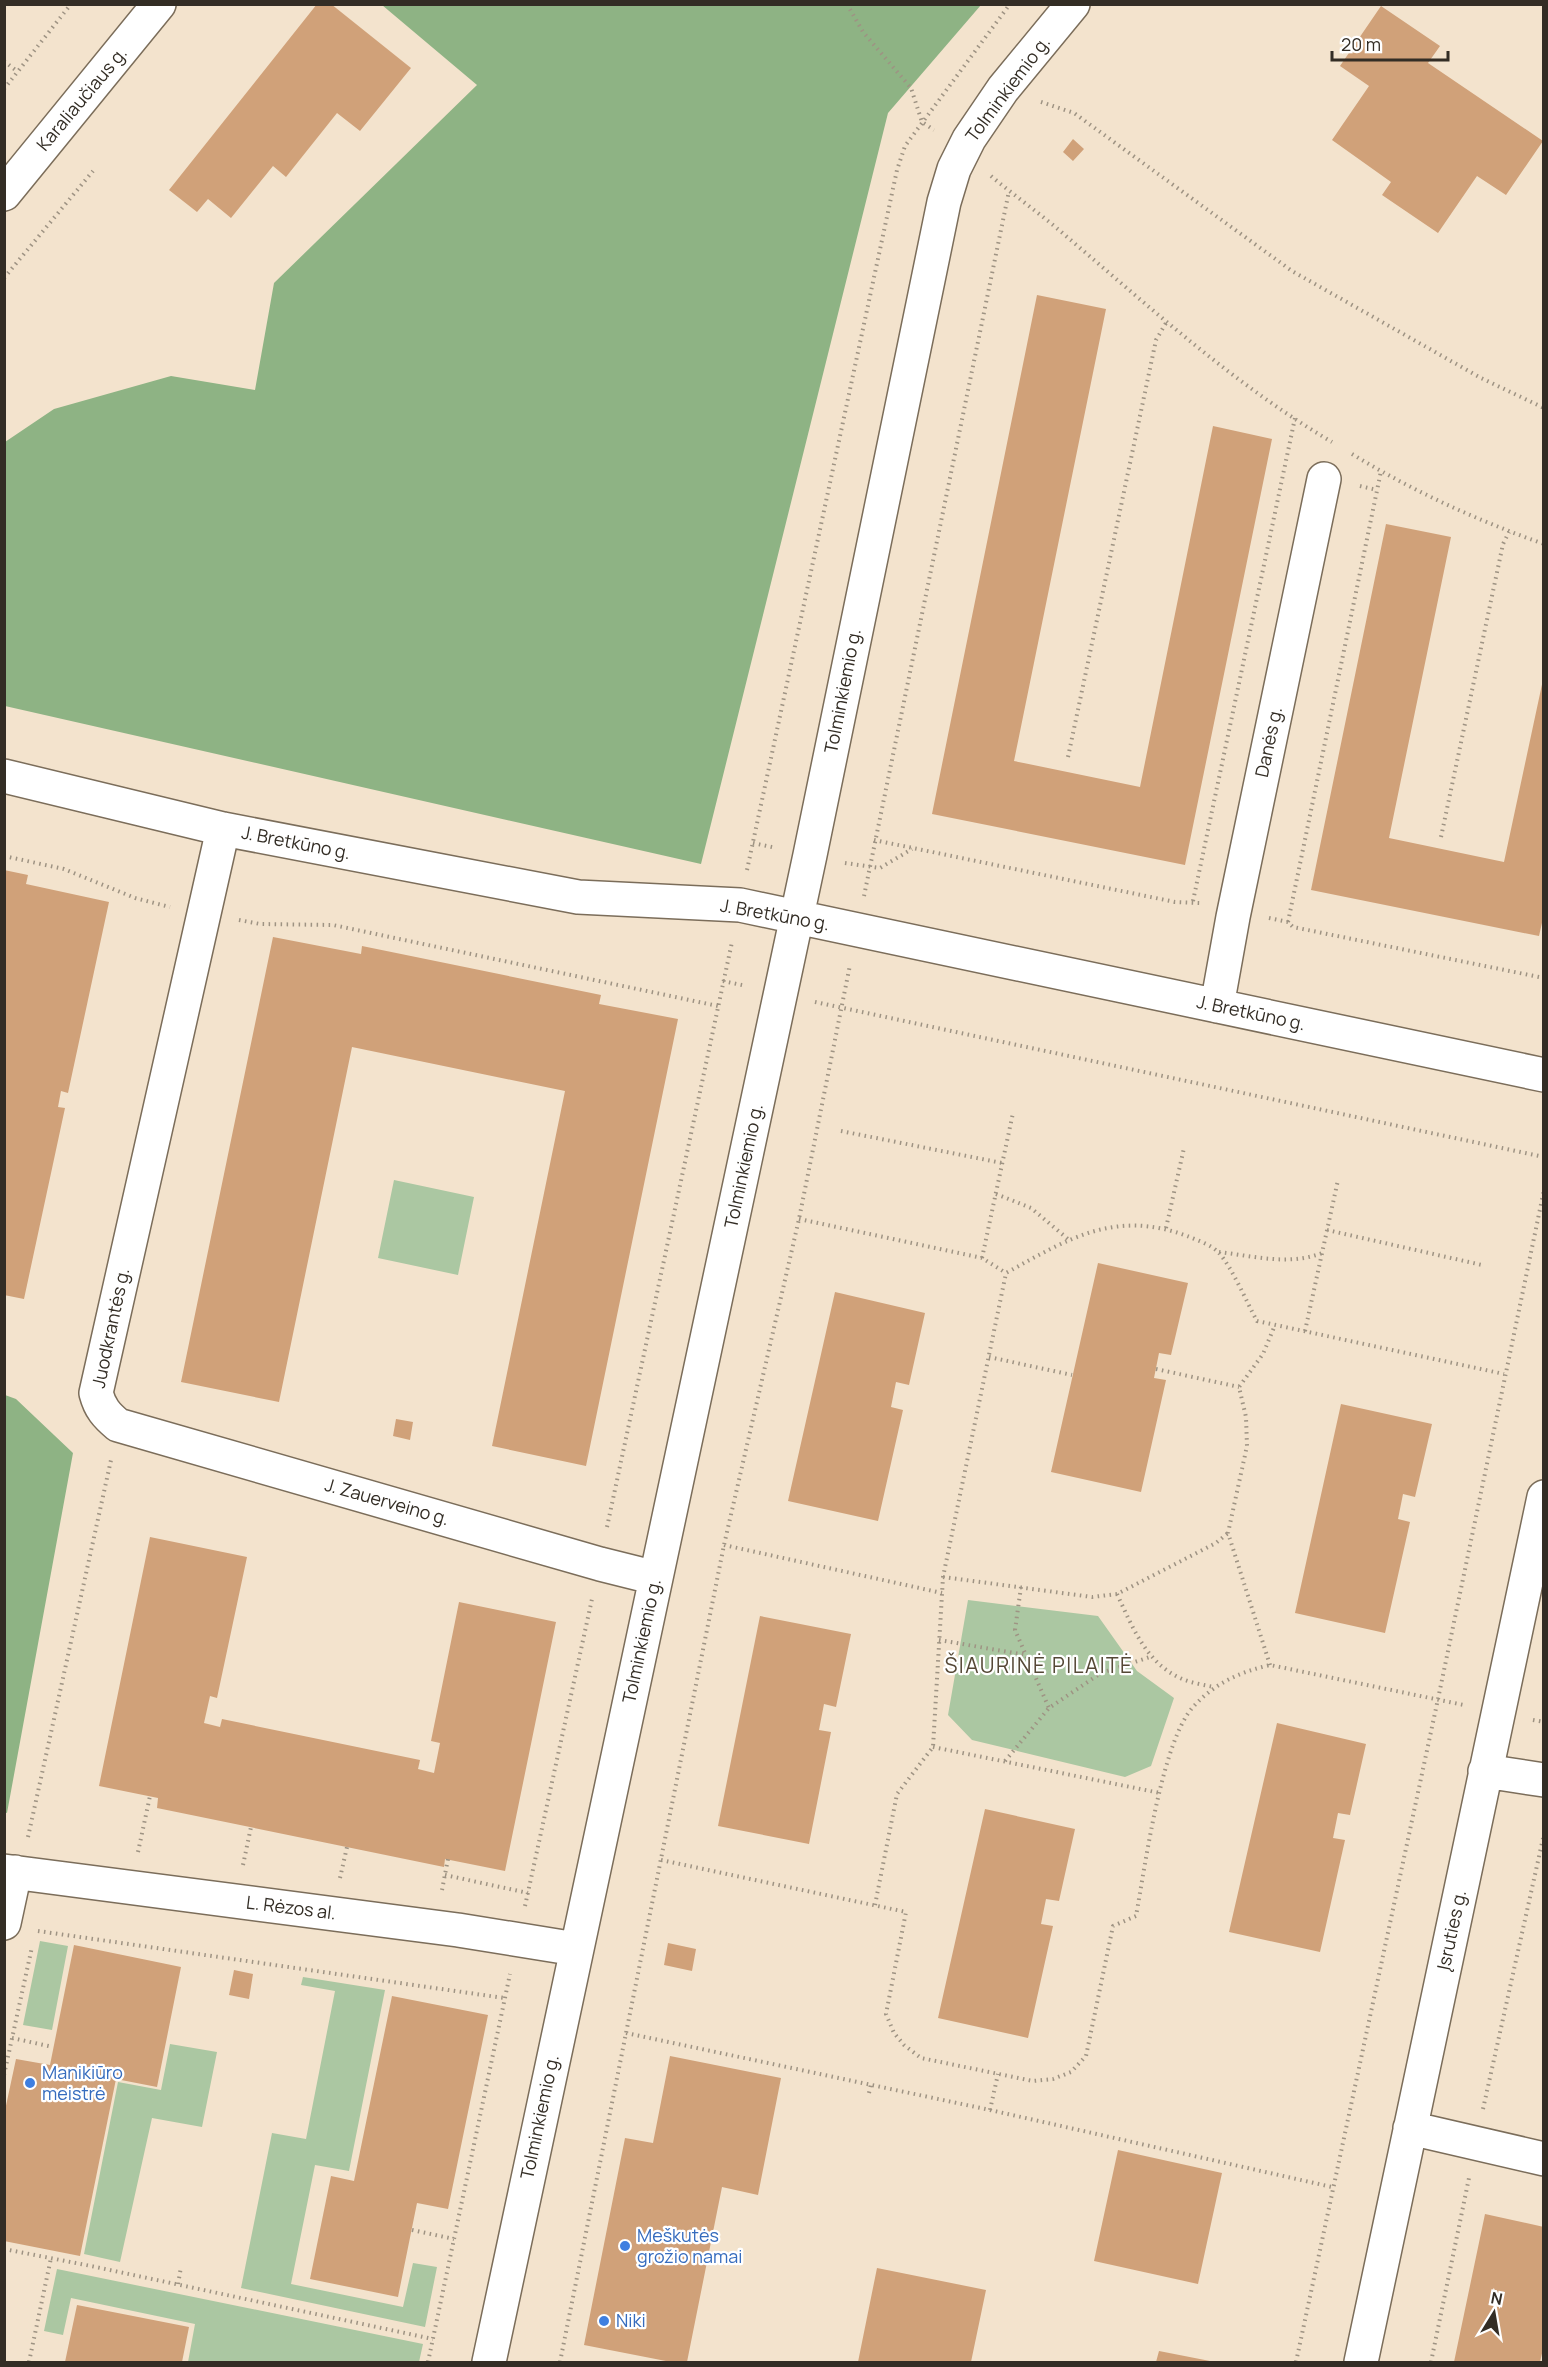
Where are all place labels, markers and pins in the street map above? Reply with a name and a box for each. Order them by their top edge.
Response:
place label: Manikiūro meistrė [42,2060,123,2105]
marker: Manikiūro meistrė [23,2076,37,2090]
place label: Meškutės grožio namai [637,2223,742,2268]
marker: Meškutės grožio namai [618,2239,632,2253]
place label: Niki [616,2308,646,2332]
marker: Niki [597,2314,611,2328]

